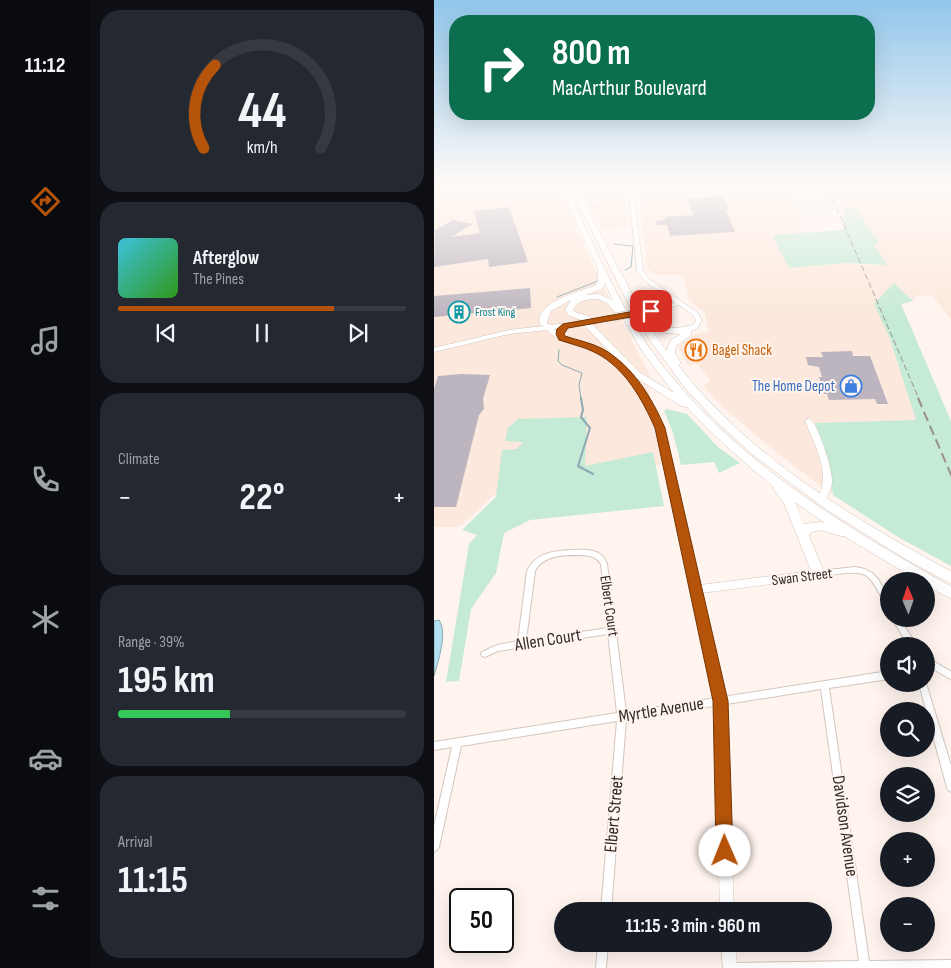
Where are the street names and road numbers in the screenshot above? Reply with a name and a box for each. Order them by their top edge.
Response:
street label: Swan Street [771,564,834,590]
street label: Elbert Court [595,574,623,638]
street label: Allen Court [512,624,583,656]
street label: Myrtle Avenue [617,693,705,727]
street label: Elbert Street [600,774,628,853]
street label: Davidson Avenue [828,774,862,878]

